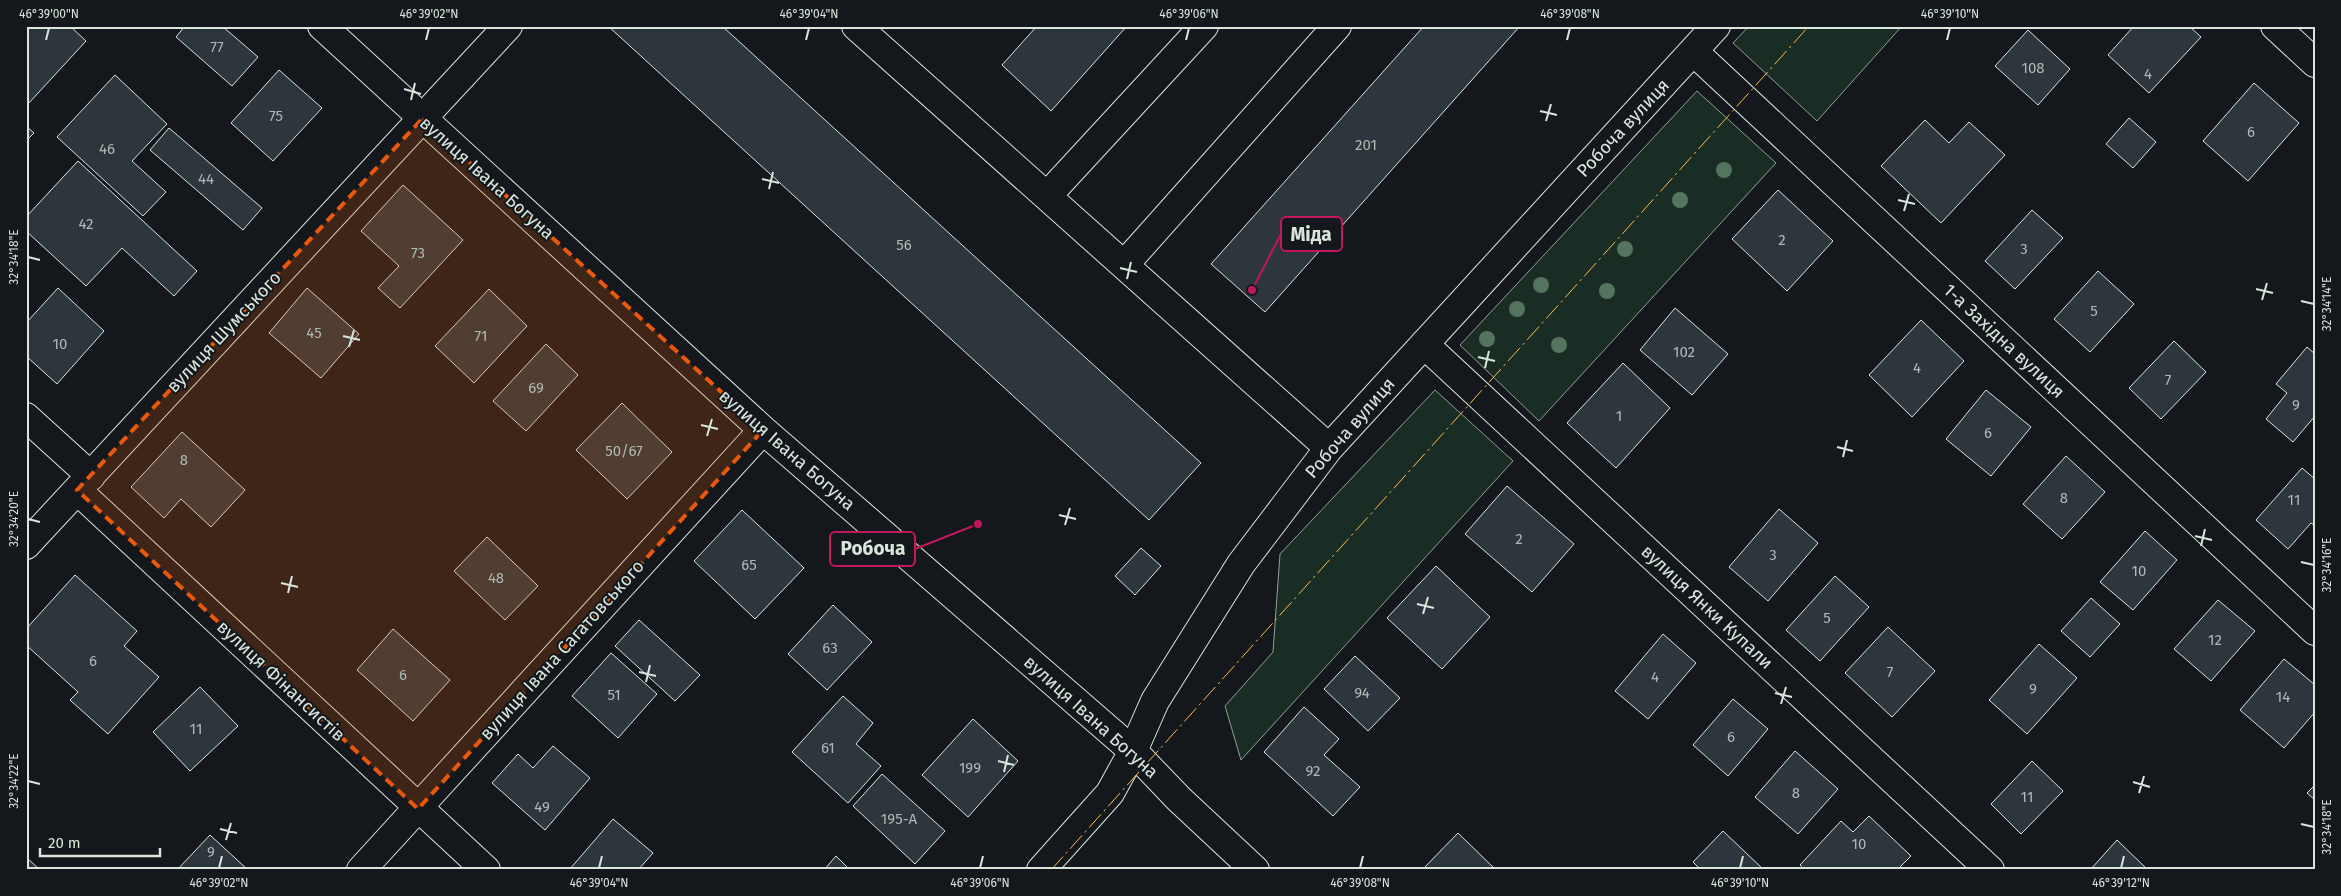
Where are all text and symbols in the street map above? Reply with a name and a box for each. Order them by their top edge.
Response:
text: 46°39'00"N [19,7,79,21]
text: 46°39'02"N [399,7,459,21]
text: 46°39'04"N [779,7,839,21]
text: 46°39'06"N [1159,7,1219,21]
text: 46°39'08"N [1540,7,1600,21]
text: 46°39'10"N [1921,7,1979,21]
house number: 77 [210,38,224,56]
house number: 108 [2021,59,2045,77]
house number: 4 [2144,65,2152,83]
street label: Робоча вулиця [1572,74,1674,182]
house number: 75 [269,107,283,125]
street label: вулиця Івана Богуна [415,112,559,244]
house number: 6 [2247,123,2255,141]
house number: 201 [1355,136,1377,154]
house number: 46 [99,140,115,158]
house number: 44 [198,170,214,188]
house number: 42 [78,215,94,233]
callout: Міда [1281,217,1342,251]
text: Міда [1290,223,1332,246]
text: 32°34'18"E [7,229,21,285]
house number: 2 [1778,231,1786,249]
house number: 56 [896,236,912,254]
house number: 3 [2020,240,2028,258]
house number: 73 [411,244,425,262]
street label: вулиця Шумського [162,267,286,397]
text: 32°34'14"E [2320,277,2334,331]
street label: 1-а Західна вулиця [1939,279,2069,403]
house number: 5 [2090,302,2098,320]
house number: 45 [306,324,322,342]
house number: 71 [475,327,487,345]
house number: 10 [53,335,67,353]
house number: 102 [1673,343,1695,361]
house number: 4 [1913,359,1921,377]
house number: 7 [2165,371,2172,389]
street label: Робоча вулиця [1300,373,1400,483]
house number: 69 [528,379,544,397]
street label: вулиця Івана Богуна [714,385,860,515]
house number: 9 [2292,396,2300,414]
house number: 1 [1616,407,1622,425]
house number: 6 [1984,424,1992,442]
house number: 50/67 [605,442,643,460]
house number: 8 [180,451,188,469]
house number: 8 [2060,489,2068,507]
text: 32°34'20"E [7,491,21,547]
house number: 11 [2288,491,2300,509]
house number: 2 [1515,530,1523,548]
callout: Робоча [830,532,915,566]
text: Робоча [841,537,905,560]
text: 32°34'16"E [2320,538,2334,593]
street label: вулиця Янки Купали [1636,540,1778,674]
house number: 3 [1769,546,1777,564]
street label: вулиця Івана Сагатовського [475,555,649,745]
house number: 65 [741,556,757,574]
house number: 10 [2132,562,2146,580]
house number: 48 [488,569,504,587]
house number: 5 [1823,609,1831,627]
street label: вулиця Фінансистів [212,616,350,746]
house number: 12 [2208,631,2222,649]
house number: 63 [822,639,838,657]
street label: вулиця Івана Богуна [1019,651,1163,783]
house number: 6 [89,652,97,670]
house number: 7 [1887,663,1894,681]
house number: 6 [399,666,407,684]
house number: 4 [1651,668,1659,686]
house number: 9 [2029,680,2037,698]
house number: 94 [1354,684,1370,702]
house number: 51 [607,686,621,704]
house number: 14 [2276,688,2290,706]
house number: 11 [190,720,202,738]
house number: 6 [1727,728,1735,746]
house number: 61 [821,739,835,757]
text: 32°34'22"E [7,753,21,809]
house number: 199 [959,759,981,777]
house number: 92 [1306,762,1320,780]
house number: 8 [1792,784,1800,802]
house number: 11 [2021,788,2033,806]
house number: 49 [534,798,550,816]
text: 32°34'18"E [2320,799,2334,855]
house number: 195-А [881,810,918,828]
scale bar [40,826,160,858]
text: 20 m [48,834,81,852]
house number: 10 [1852,835,1866,853]
house number: 9 [207,843,215,861]
text: 46°39'02"N [189,876,249,890]
text: 46°39'04"N [569,876,629,890]
text: 46°39'06"N [950,876,1010,890]
text: 46°39'08"N [1330,876,1390,890]
text: 46°39'10"N [1711,876,1769,890]
text: 46°39'12"N [2092,876,2150,890]

